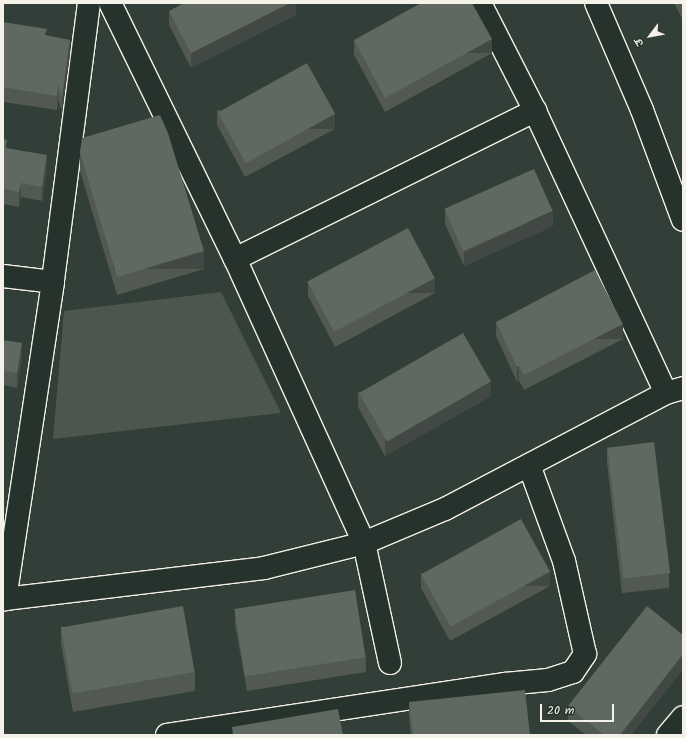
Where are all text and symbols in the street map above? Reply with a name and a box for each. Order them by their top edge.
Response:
north arrow [630,16,670,56]
text: उ [630,35,649,50]
scale bar [542,696,616,722]
text: 20 m [547,701,574,720]

